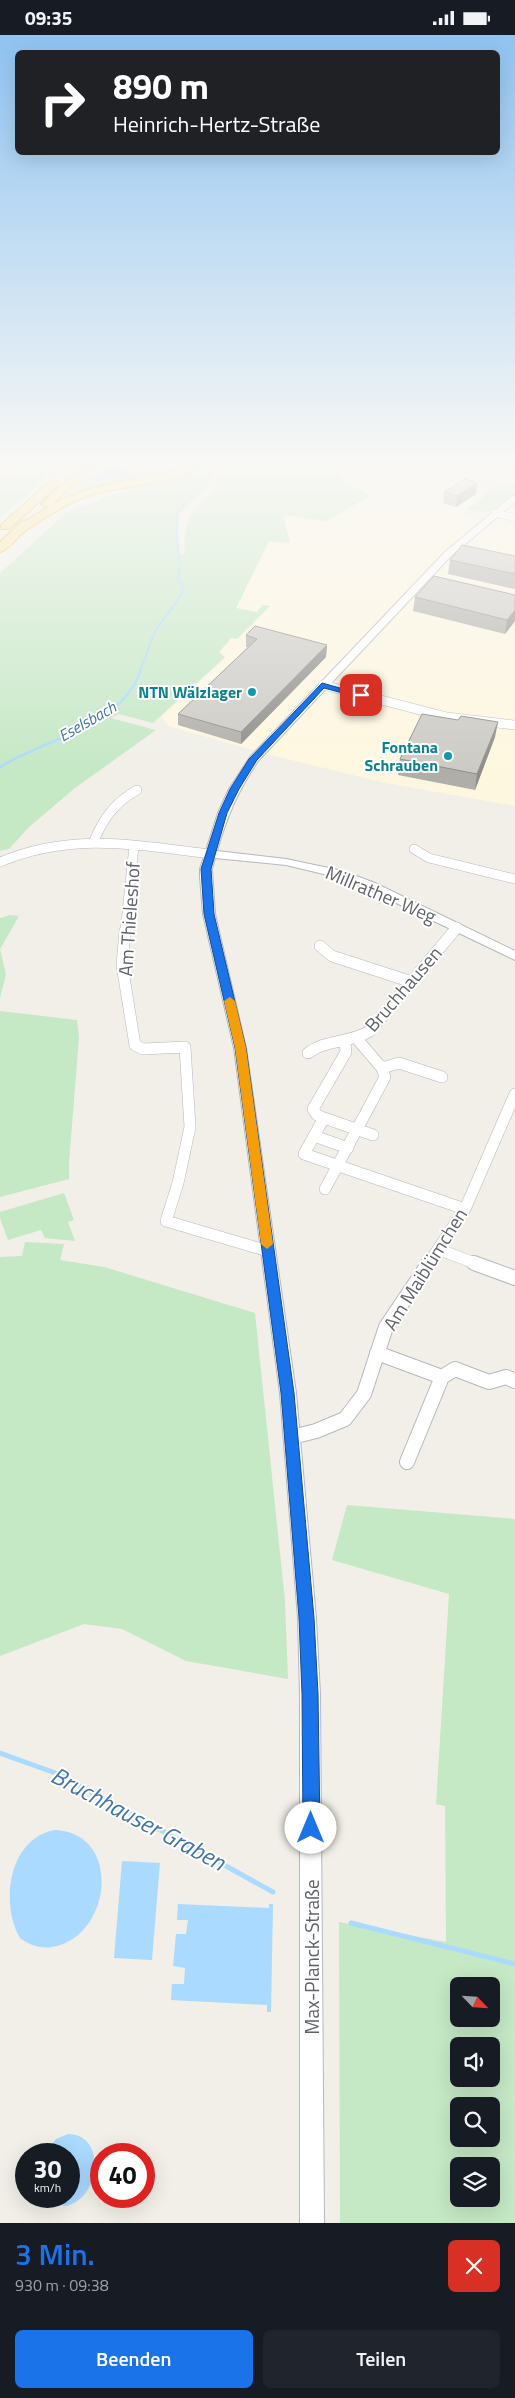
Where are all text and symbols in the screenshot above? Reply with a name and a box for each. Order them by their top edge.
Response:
text: 09:35 [25,3,72,32]
text: 890 m [113,59,209,113]
icon: right [30,70,95,135]
text: Heinrich-Hertz-Straße [113,107,320,141]
pin [340,674,382,716]
place label: NTN Wälzlager [138,680,242,704]
icon: arrive [347,681,375,709]
marker: NTN Wälzlager [246,686,258,698]
water label: Eselsbach [54,694,121,747]
place label: Fontana Schrauben [365,735,438,777]
marker: Fontana Schrauben [442,750,454,762]
street label: Millrather Weg [321,857,441,930]
street label: Am Thieleshof [110,860,147,977]
street label: Bruchhausen [357,939,448,1038]
street label: Am Maiblümchen [375,1202,474,1336]
water label: Bruchhauser Graben [45,1757,233,1880]
position arrow [284,1801,336,1853]
street label: Max-Planck-Straße [297,1879,326,2035]
north arrow [450,1977,500,2027]
map controls [450,1977,500,2207]
button: sound [450,2037,500,2087]
button: search [450,2097,500,2147]
speed limit sign: 40 [90,2143,155,2208]
text: 30 [33,2150,62,2188]
button: layers [450,2157,500,2207]
text: km/h [34,2178,61,2197]
text: 3 Min. [15,2231,95,2277]
button: close [448,2240,500,2292]
text: 930 m · 09:38 [15,2273,109,2297]
button: Beenden [15,2330,253,2388]
button: Teilen [263,2330,500,2388]

